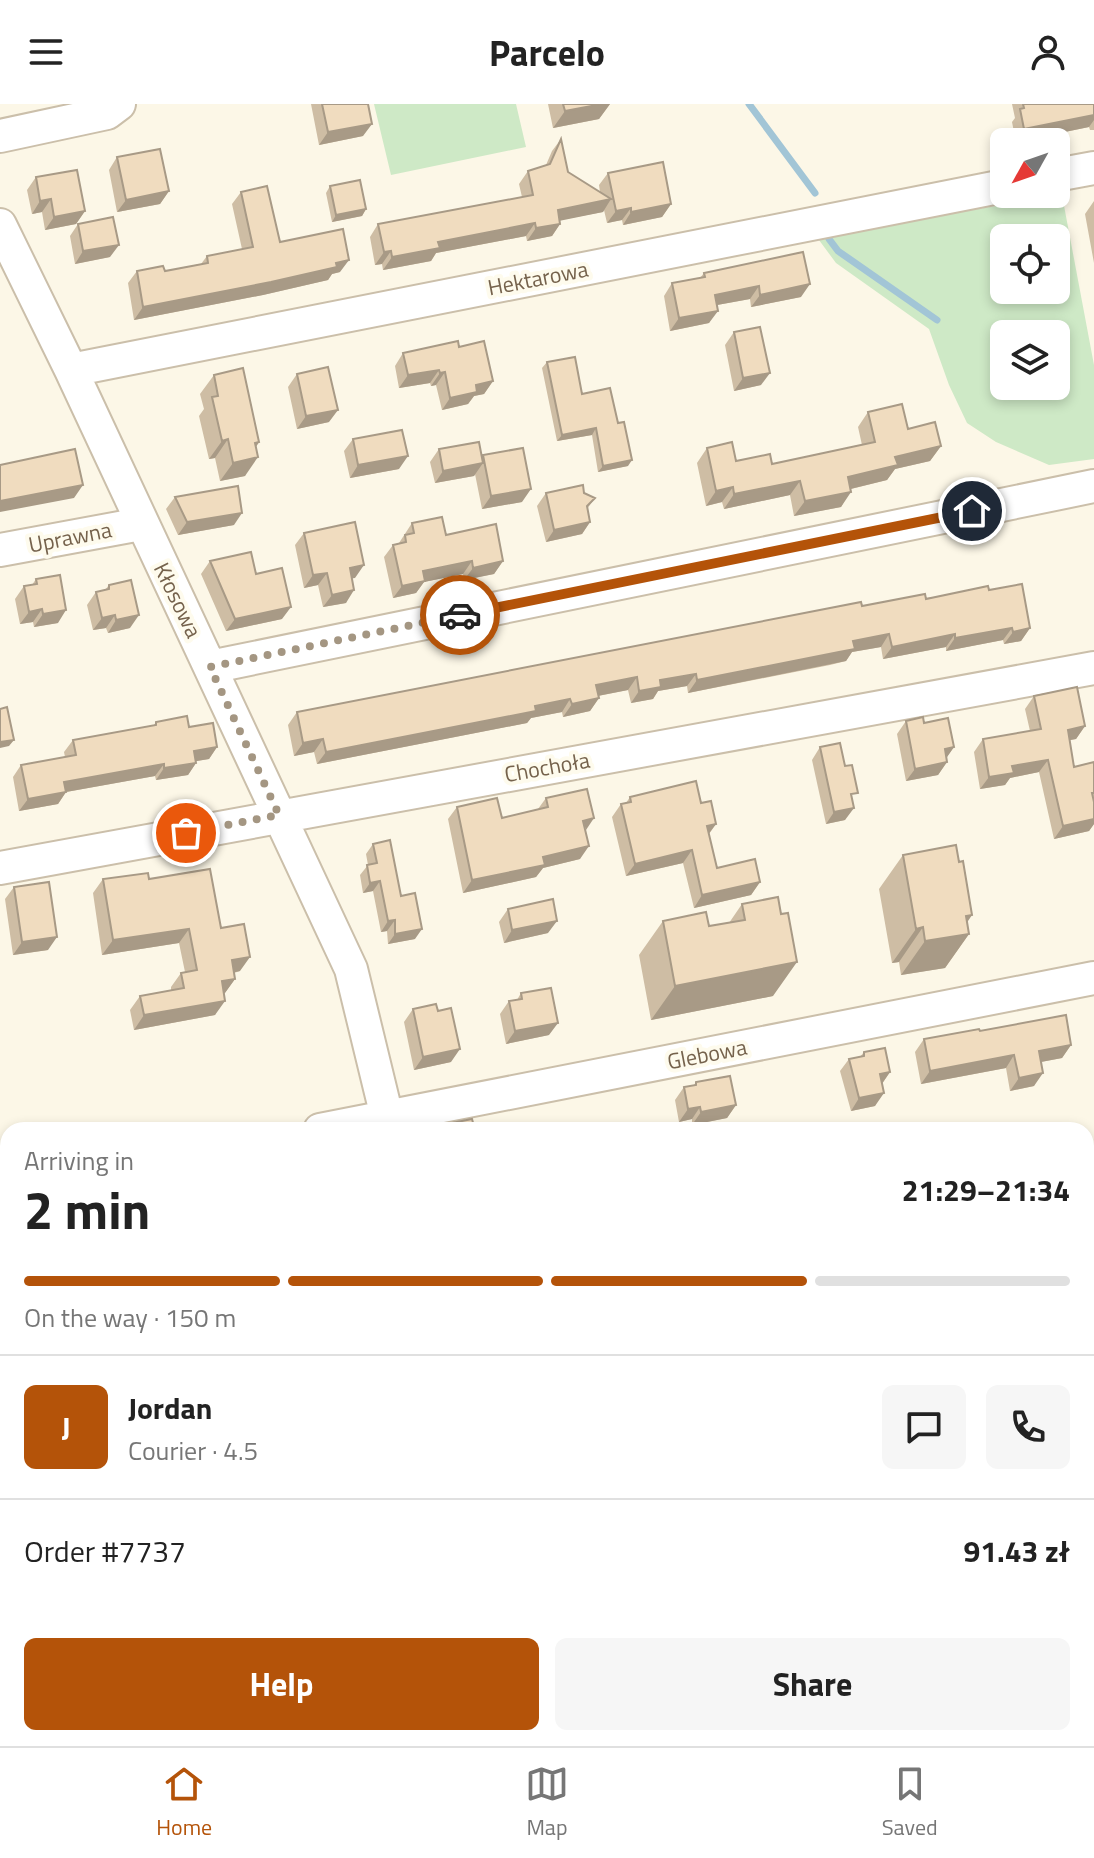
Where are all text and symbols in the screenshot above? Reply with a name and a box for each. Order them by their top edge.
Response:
text: Parcelo [489,25,605,80]
icon: menu [24,30,68,74]
icon: person [1026,30,1070,74]
north arrow [990,128,1070,208]
map controls [990,128,1070,400]
button: locate [990,224,1070,304]
street label: Hektarowa [485,252,591,304]
button: layers [990,320,1070,400]
pin [938,477,1006,545]
icon: home [950,489,994,533]
street label: Uprawna [26,512,114,562]
street label: Kłosowa [145,556,211,644]
courier [420,575,500,655]
icon: car [438,593,482,637]
street label: Chochoła [502,743,592,791]
pin [152,799,220,867]
icon: bag [164,811,208,855]
street label: Glebowa [664,1030,750,1078]
text: Arriving in [24,1141,134,1180]
text: 21:29–21:34 [902,1167,1070,1213]
text: 2 min [24,1170,150,1249]
text: On the way · 150 m [24,1298,236,1337]
text: Jordan [128,1385,212,1431]
button: chat [882,1385,966,1469]
button: phone [986,1385,1070,1469]
text: J [61,1404,71,1450]
text: Courier · 4.5 [128,1431,258,1470]
text: Order #7737 [24,1528,186,1574]
text: 91.43 zł [963,1528,1070,1574]
button: Help [24,1638,539,1730]
button: Share [555,1638,1070,1730]
tab: Home [156,1762,212,1844]
tab: Map [525,1762,569,1844]
tab: Saved [882,1762,938,1844]

